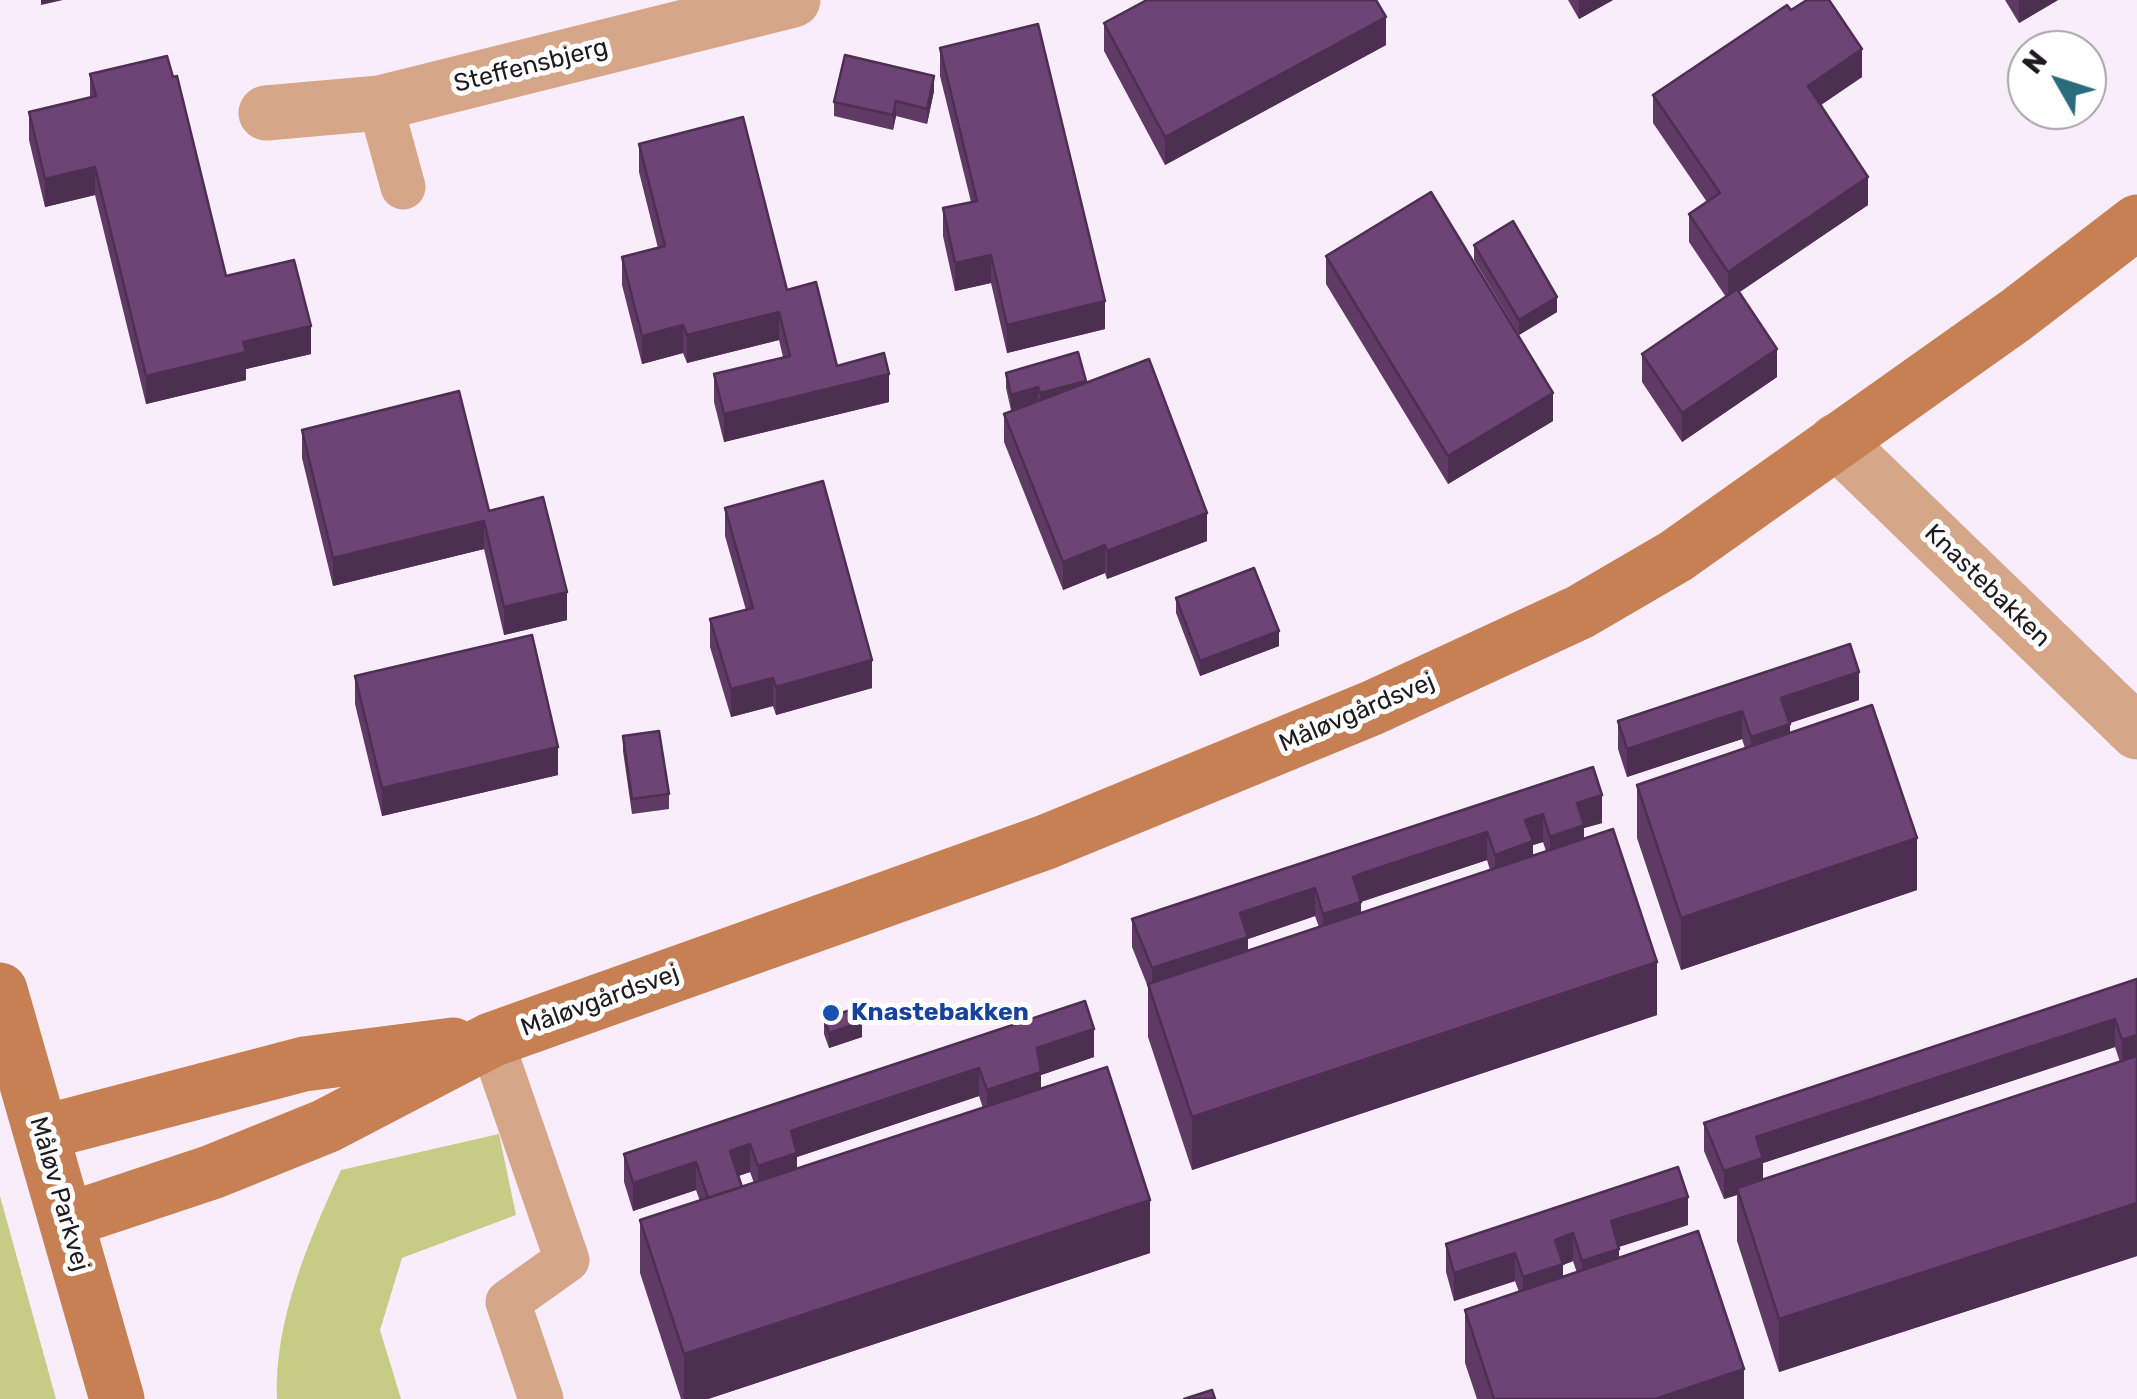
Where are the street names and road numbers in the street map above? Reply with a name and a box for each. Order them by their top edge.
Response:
street label: Steffensbjerg [451,32,611,100]
street label: Knastebakken [1918,518,2056,654]
street label: Måløvgårdsvej [1275,667,1439,759]
street label: Måløvgårdsvej [517,959,683,1043]
street label: Måløv Parkvej [23,1113,95,1275]

